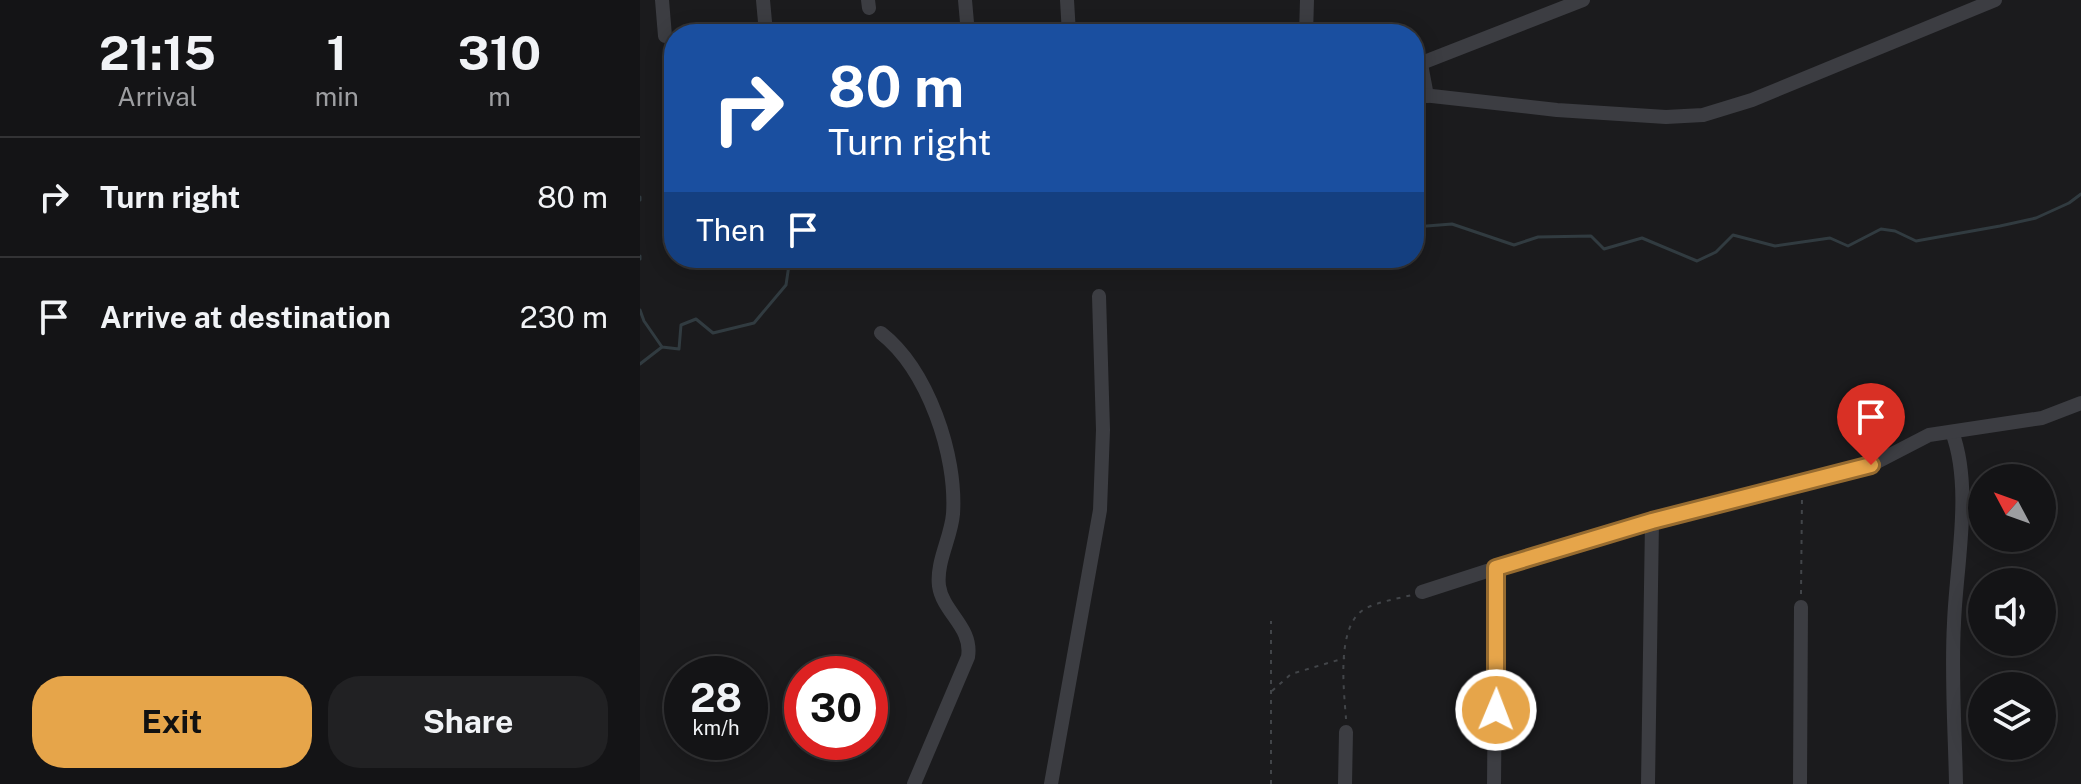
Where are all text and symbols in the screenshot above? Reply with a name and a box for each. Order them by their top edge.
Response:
text: 21:15 [99,24,216,81]
text: 1 [326,24,347,81]
text: 310 [458,24,541,81]
text: 80 m [828,54,964,120]
icon: right [696,56,800,160]
text: Arrival [117,81,197,112]
text: min [315,81,359,112]
text: m [488,81,511,112]
text: Turn right [828,121,991,163]
icon: right [32,175,76,219]
text: Turn right [100,179,240,215]
text: 80 m [537,179,608,215]
icon: arrive [781,208,825,252]
text: Then [696,212,765,248]
icon: arrive [32,295,76,339]
text: Arrive at destination [100,299,391,335]
text: 230 m [520,299,608,335]
pin [1837,383,1905,465]
icon: arrive [1849,395,1893,439]
north arrow [1968,464,2056,552]
map controls [1968,464,2056,760]
button: sound [1968,568,2056,656]
speed limit sign: 30 [784,656,888,760]
position arrow [1454,668,1538,752]
button: layers [1968,672,2056,760]
text: 28 [690,674,742,721]
button: Exit [32,676,312,768]
button: Share [328,676,608,768]
text: km/h [692,716,740,740]

